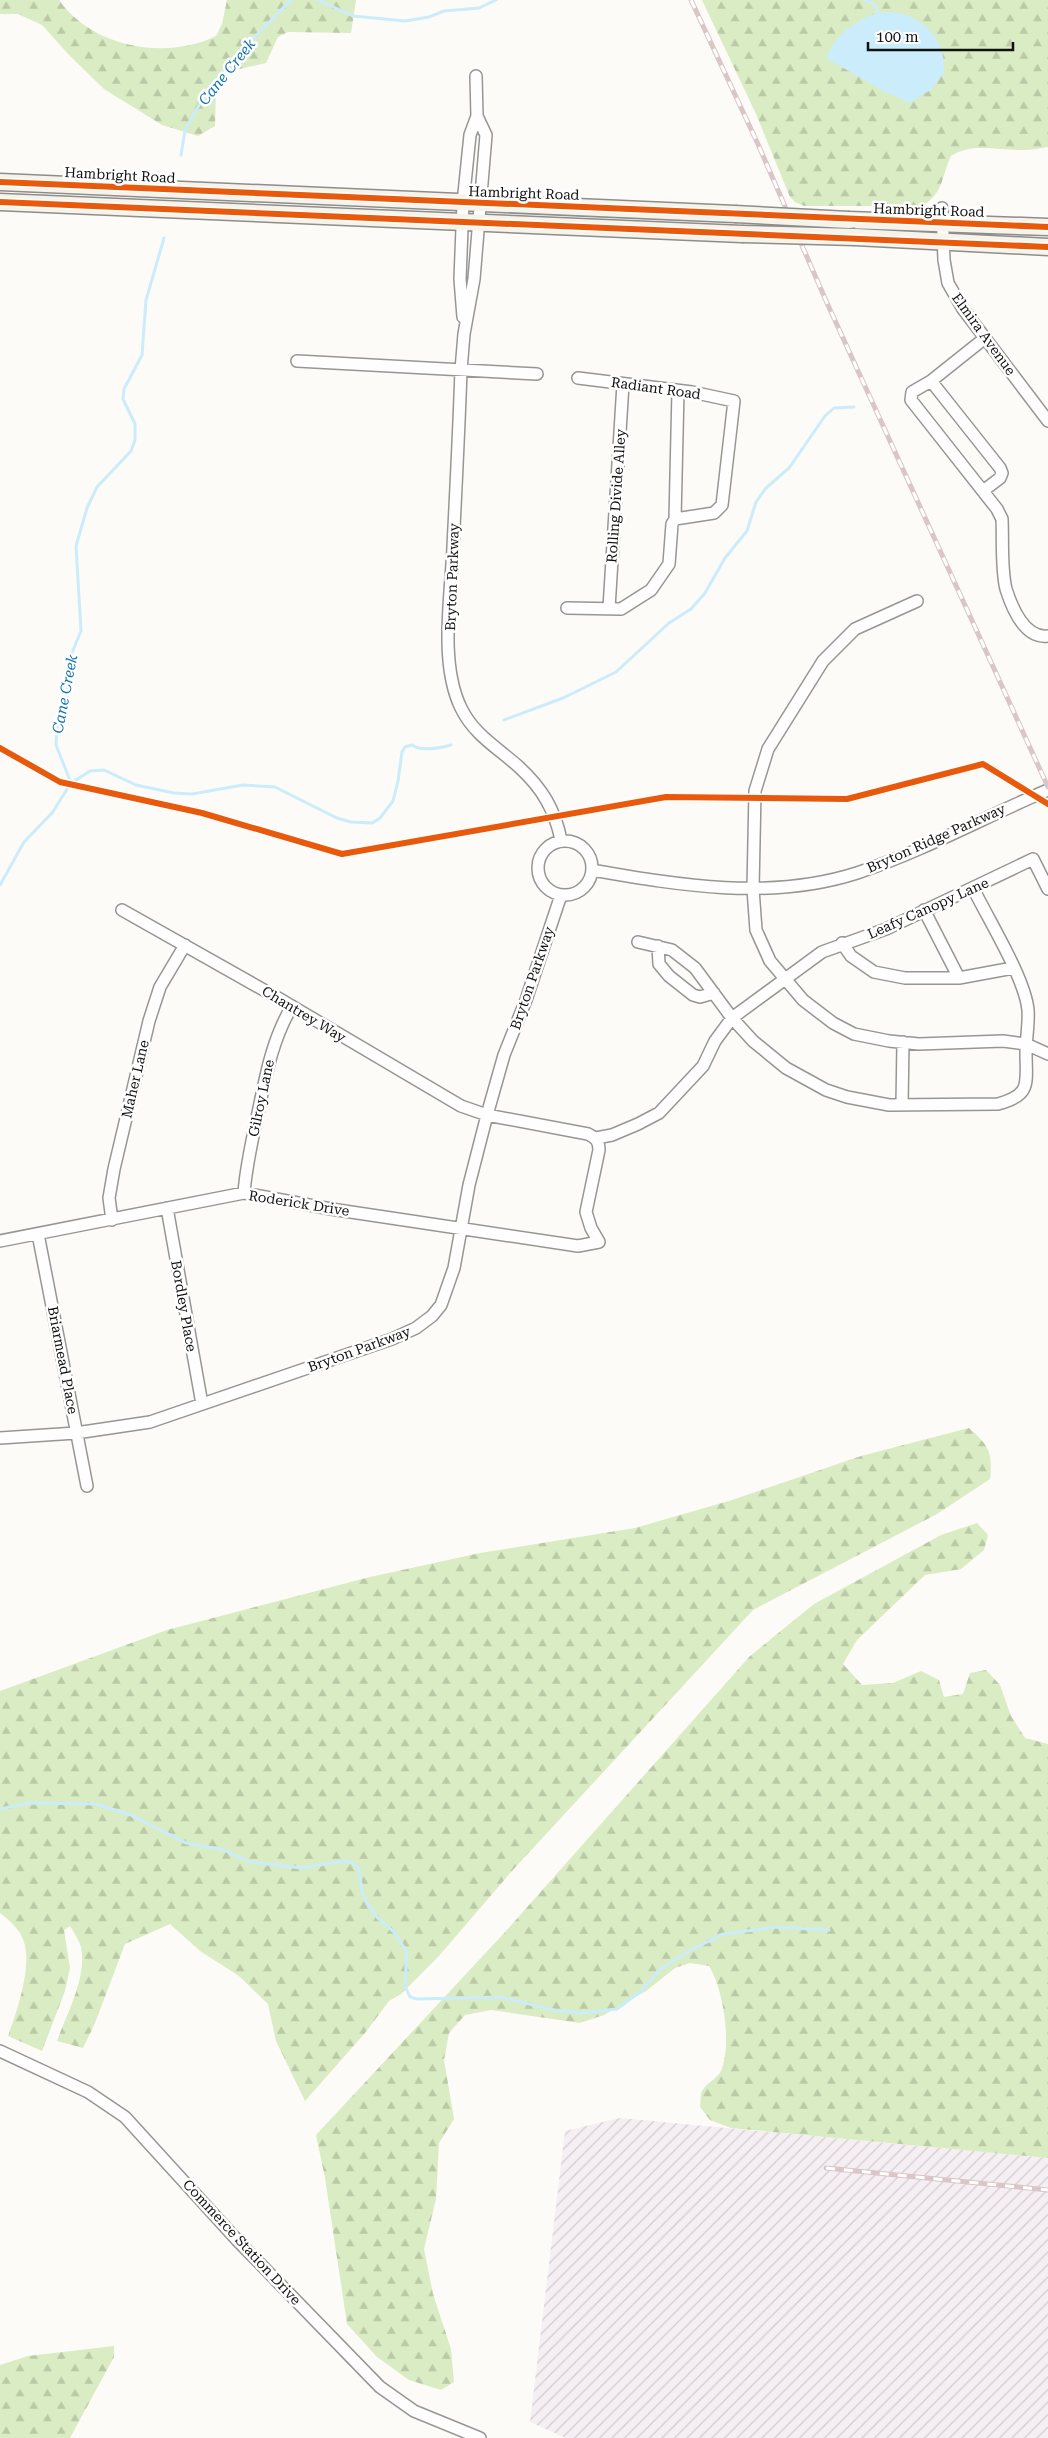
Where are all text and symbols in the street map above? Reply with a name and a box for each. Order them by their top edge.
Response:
scale bar [868,20,1013,52]
text: 100 m [876,28,919,46]
water label: Cane Creek [195,35,260,109]
street label: Hambright Road [64,164,176,186]
street label: Hambright Road [468,183,580,203]
street label: Hambright Road [873,200,985,220]
street label: Elmira Avenue [949,290,1019,378]
street label: Radiant Road [610,374,702,402]
street label: Rolling Divide Alley [603,428,629,564]
street label: Bryton Parkway [442,522,462,631]
water label: Cane Creek [49,652,82,735]
street label: Bryton Ridge Parkway [864,800,1008,876]
street label: Leafy Canopy Lane [865,874,991,942]
street label: Bryton Parkway [507,924,557,1032]
street label: Chantrey Way [259,983,349,1046]
street label: Maher Lane [118,1038,152,1120]
street label: Gilroy Lane [245,1058,277,1138]
street label: Roderick Drive [247,1187,351,1219]
street label: Bordley Place [168,1259,200,1353]
street label: Briarmead Place [45,1305,81,1416]
street label: Bryton Parkway [306,1323,413,1375]
street label: Commerce Station Drive [180,2176,304,2308]

